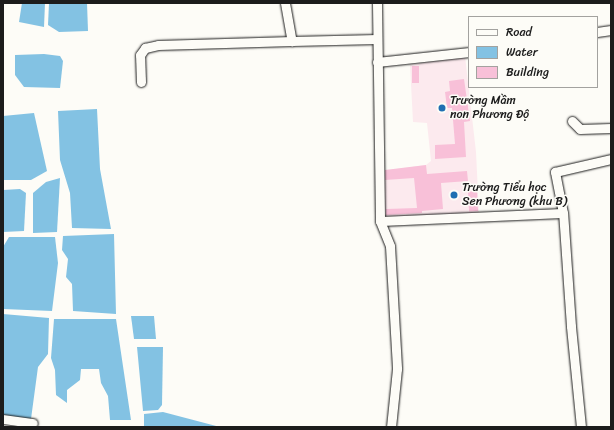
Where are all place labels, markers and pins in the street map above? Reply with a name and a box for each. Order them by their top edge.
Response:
place label: Trường Mầm non Phương Độ [450,94,529,122]
marker: Trường Mầm non Phương Độ [437,103,447,113]
place label: Trường Tiểu học Sen Phương (khu B) [462,181,567,209]
marker: Trường Tiểu học Sen Phương (khu B) [449,190,459,200]

